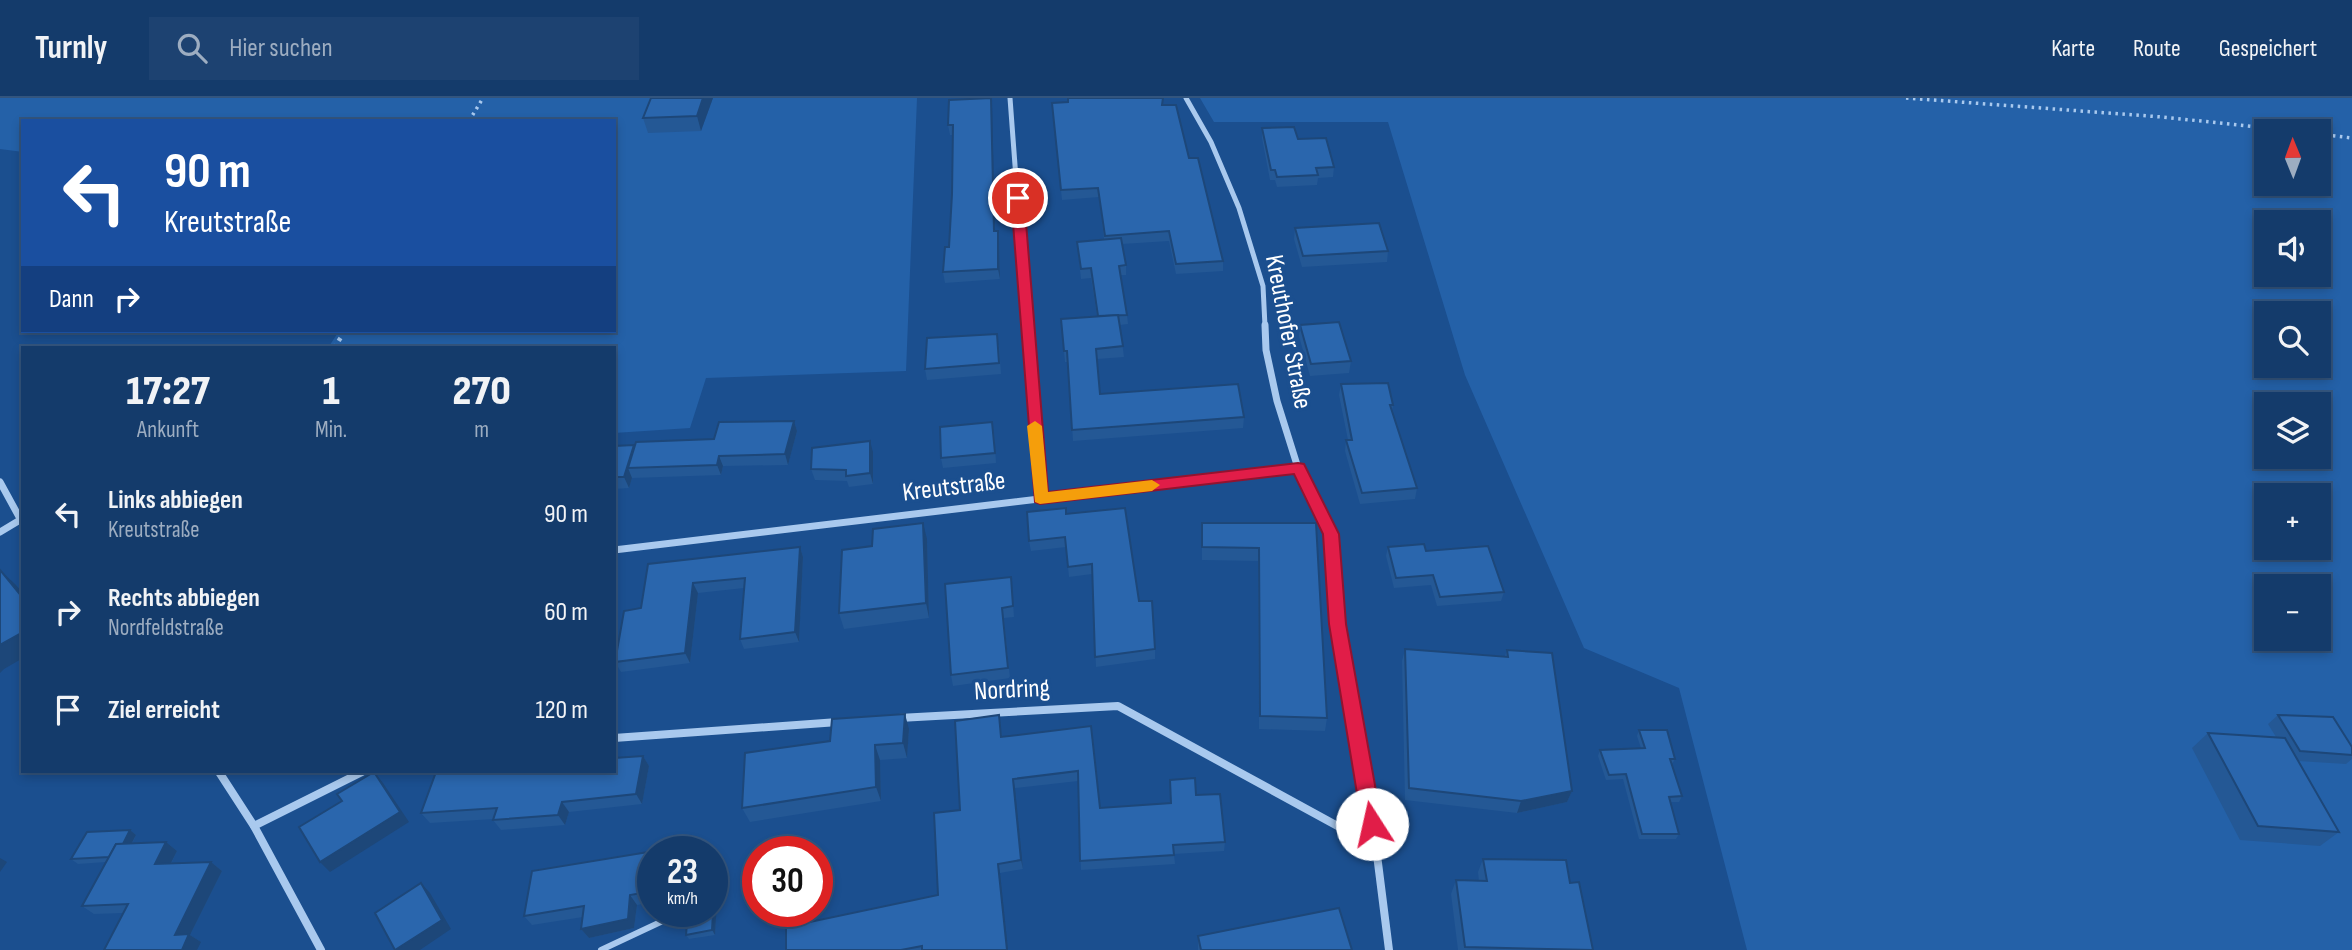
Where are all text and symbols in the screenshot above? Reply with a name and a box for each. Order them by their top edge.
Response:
search box [149,17,639,80]
text: Turnly [35,28,107,68]
icon: search [173,29,211,67]
text: Hier suchen [229,33,333,64]
text: Karte [2051,34,2095,63]
text: Route [2133,34,2181,63]
text: Gespeichert [2219,34,2317,63]
north arrow [2254,119,2331,196]
map controls [2254,119,2331,651]
text: 90 m [164,143,251,202]
icon: left [49,147,140,238]
pin [988,168,1048,228]
icon: arrive [999,179,1037,217]
text: Kreutstraße [164,203,291,242]
button: sound [2254,210,2331,287]
street label: Kreuthofer Straße [1258,252,1318,412]
icon: right [108,280,146,318]
text: Dann [49,284,94,315]
button: search [2254,301,2331,378]
text: 17:27 [126,366,210,417]
text: 1 [323,366,340,417]
text: 270 [452,366,511,417]
button: layers [2254,392,2331,469]
text: Ankunft [137,416,199,444]
text: Min. [315,416,347,444]
text: m [474,416,489,444]
street label: Kreutstraße [901,465,1007,509]
button: + [2254,483,2331,560]
text: Links abbiegen [108,485,243,516]
icon: left [49,495,87,533]
text: 90 m [544,499,588,530]
text: Kreutstraße [108,516,200,544]
button: − [2254,574,2331,651]
text: Rechts abbiegen [108,583,260,614]
icon: right [49,593,87,631]
text: 60 m [544,597,588,628]
text: Nordfeldstraße [108,614,224,642]
street label: Nordring [973,673,1051,707]
icon: arrive [49,691,87,729]
text: Ziel erreicht [108,695,220,726]
text: 120 m [535,695,588,726]
position arrow [1335,787,1409,861]
speed limit sign: 30 [742,836,833,927]
text: 23 [667,851,698,894]
text: km/h [667,888,698,909]

